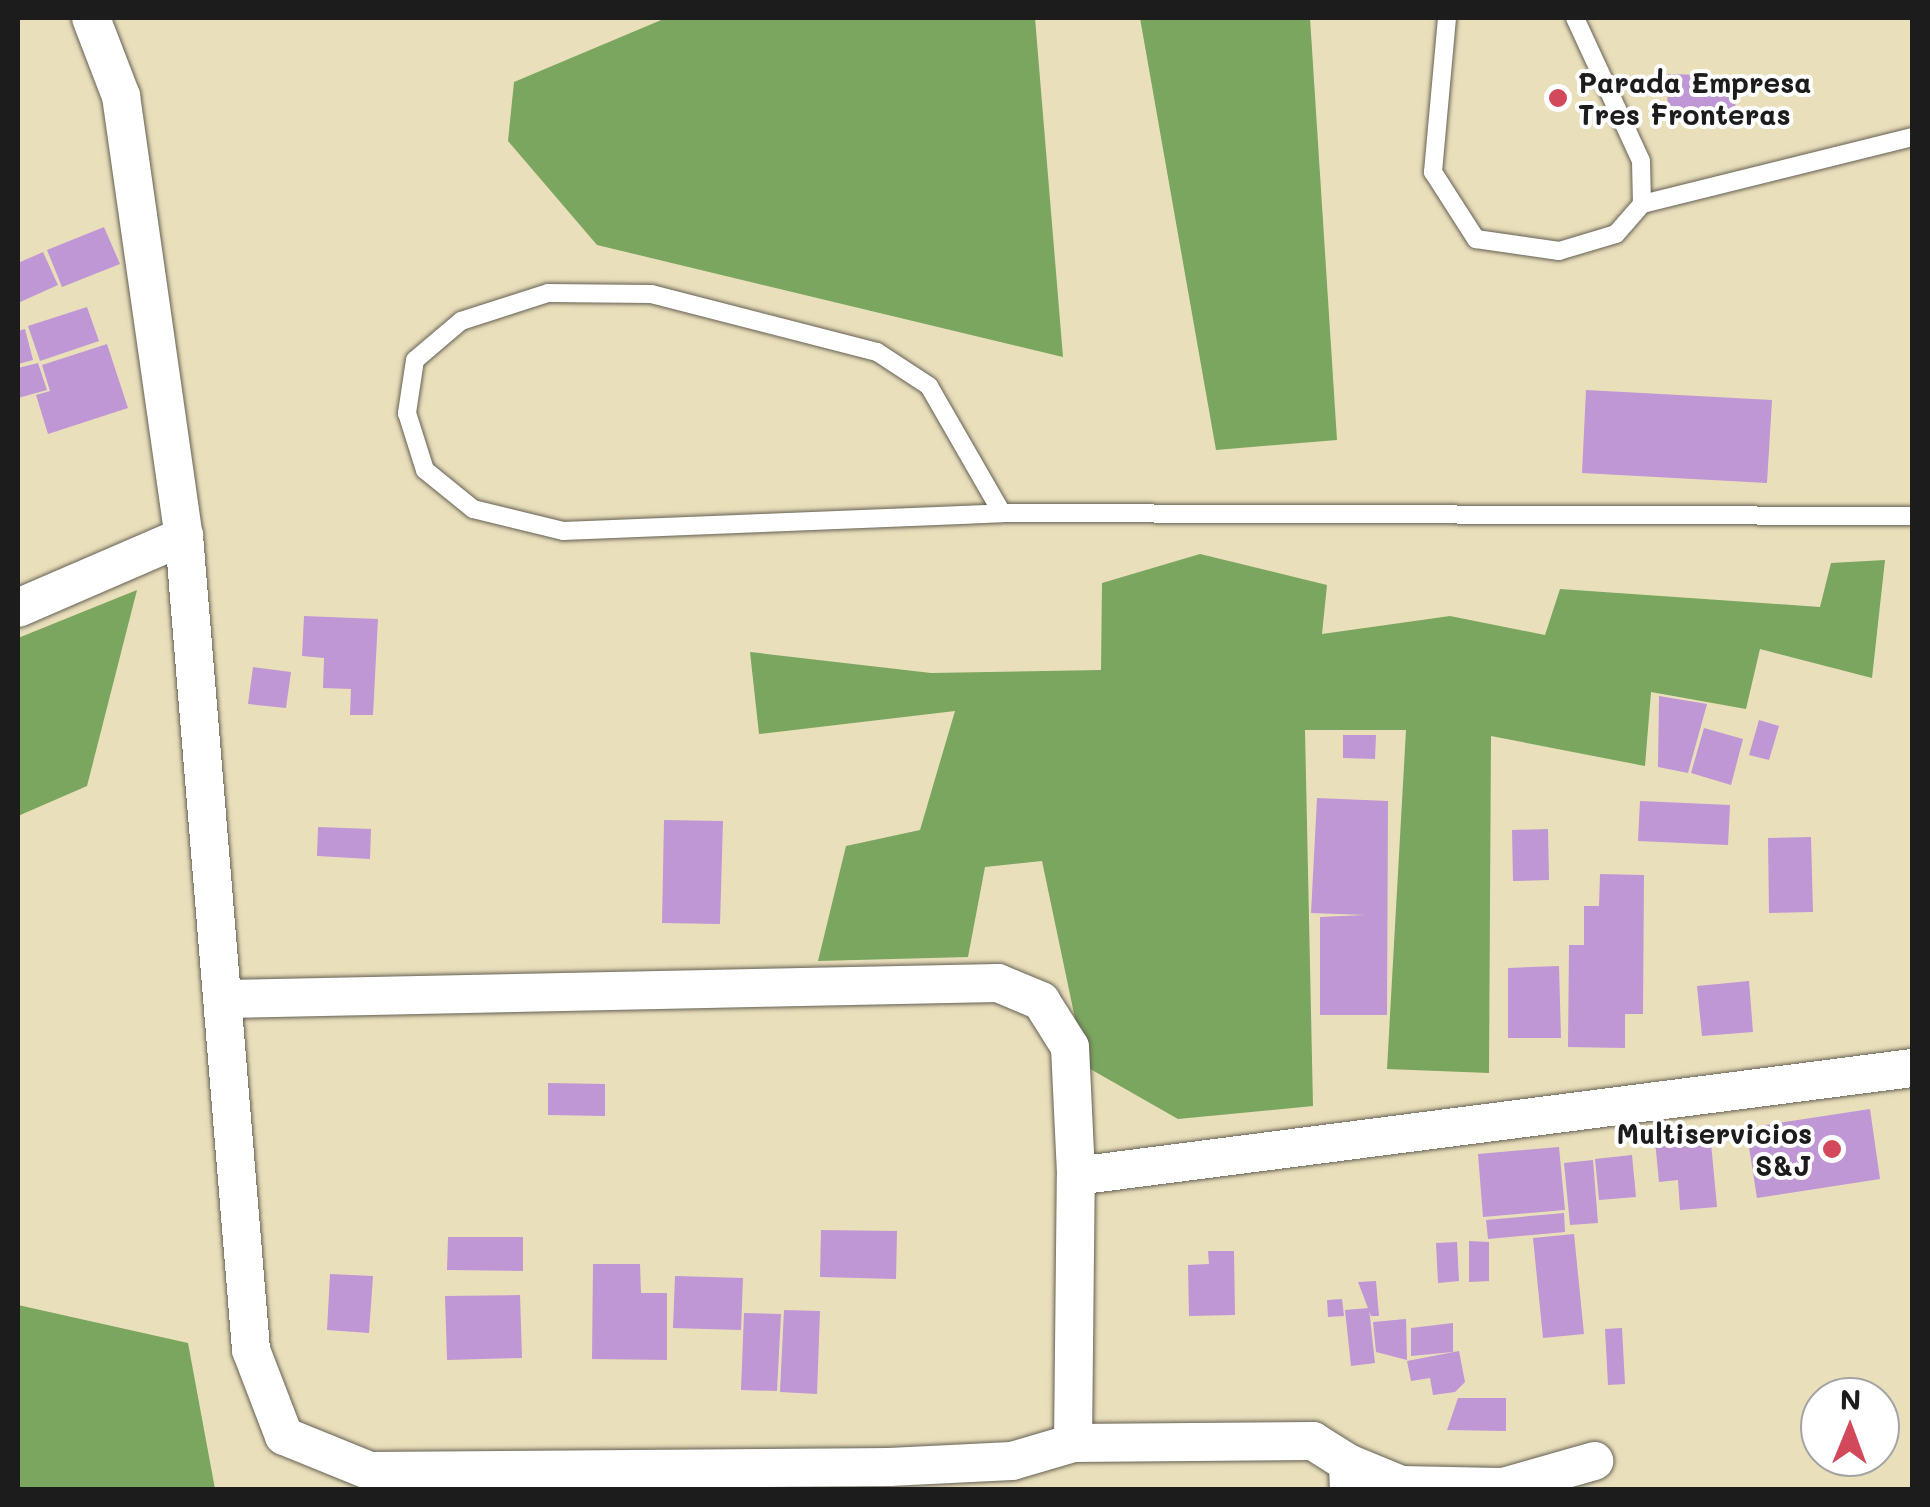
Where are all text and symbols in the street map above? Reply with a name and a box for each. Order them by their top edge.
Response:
place label: Parada Empresa Tres Fronteras [1578,65,1811,131]
marker: Parada Empresa Tres Fronteras [1547,87,1569,109]
place label: Multiservicios S&J [1617,1116,1812,1182]
marker: Multiservicios S&J [1821,1138,1843,1160]
north arrow [1800,1377,1900,1477]
text: N [1840,1381,1861,1417]

